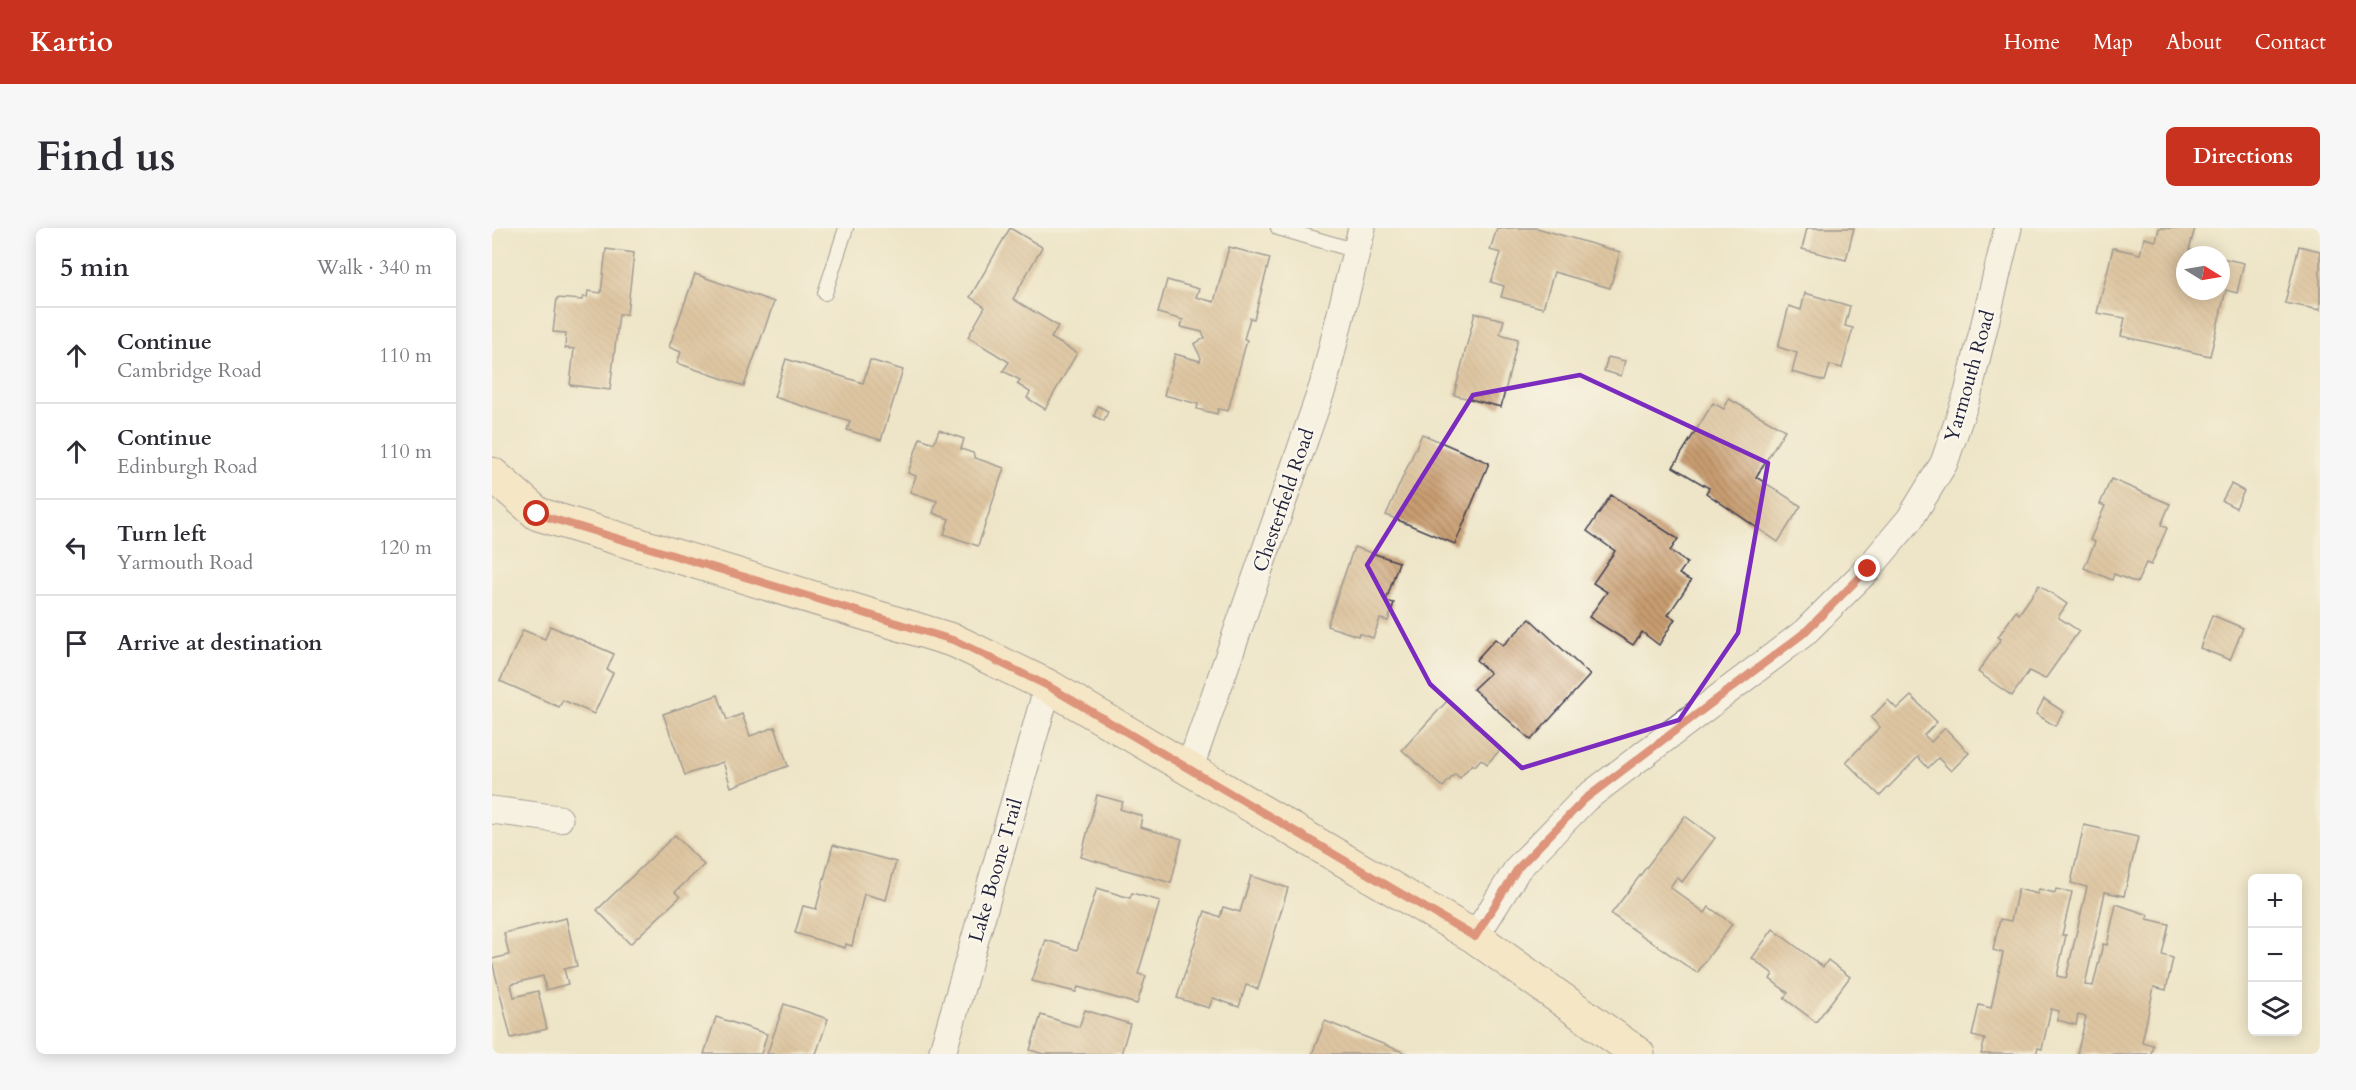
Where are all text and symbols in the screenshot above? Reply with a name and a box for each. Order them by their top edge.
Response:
text: Kartio [30,23,113,61]
text: Home [2004,28,2060,57]
text: Map [2093,28,2133,57]
text: About [2166,28,2222,57]
text: Contact [2255,28,2326,57]
button: Directions [2166,127,2320,186]
text: Find us [36,128,176,185]
north arrow [2176,246,2230,300]
text: 5 min [60,250,129,285]
text: Walk · 340 m [317,254,432,281]
street label: Yarmouth Road [1938,307,2001,445]
text: Continue [117,327,212,357]
icon: ahead [60,339,93,372]
text: 110 m [379,342,432,369]
text: Cambridge Road [117,357,262,384]
text: Continue [117,423,212,453]
street label: Chesterfield Road [1246,424,1321,576]
icon: ahead [60,435,93,468]
text: 110 m [379,438,432,465]
text: Edinburgh Road [117,453,258,480]
route start [523,500,549,526]
text: Turn left [117,519,206,549]
icon: left [60,531,93,564]
text: 120 m [379,534,432,561]
text: Yarmouth Road [117,549,253,576]
route end [1854,555,1880,581]
icon: arrive [60,627,93,660]
text: Arrive at destination [117,628,322,658]
street label: Lake Boone Trail [962,795,1029,945]
map controls [2248,874,2302,1036]
button: + [2248,874,2302,928]
button: − [2248,928,2302,982]
button: layers [2248,982,2302,1036]

